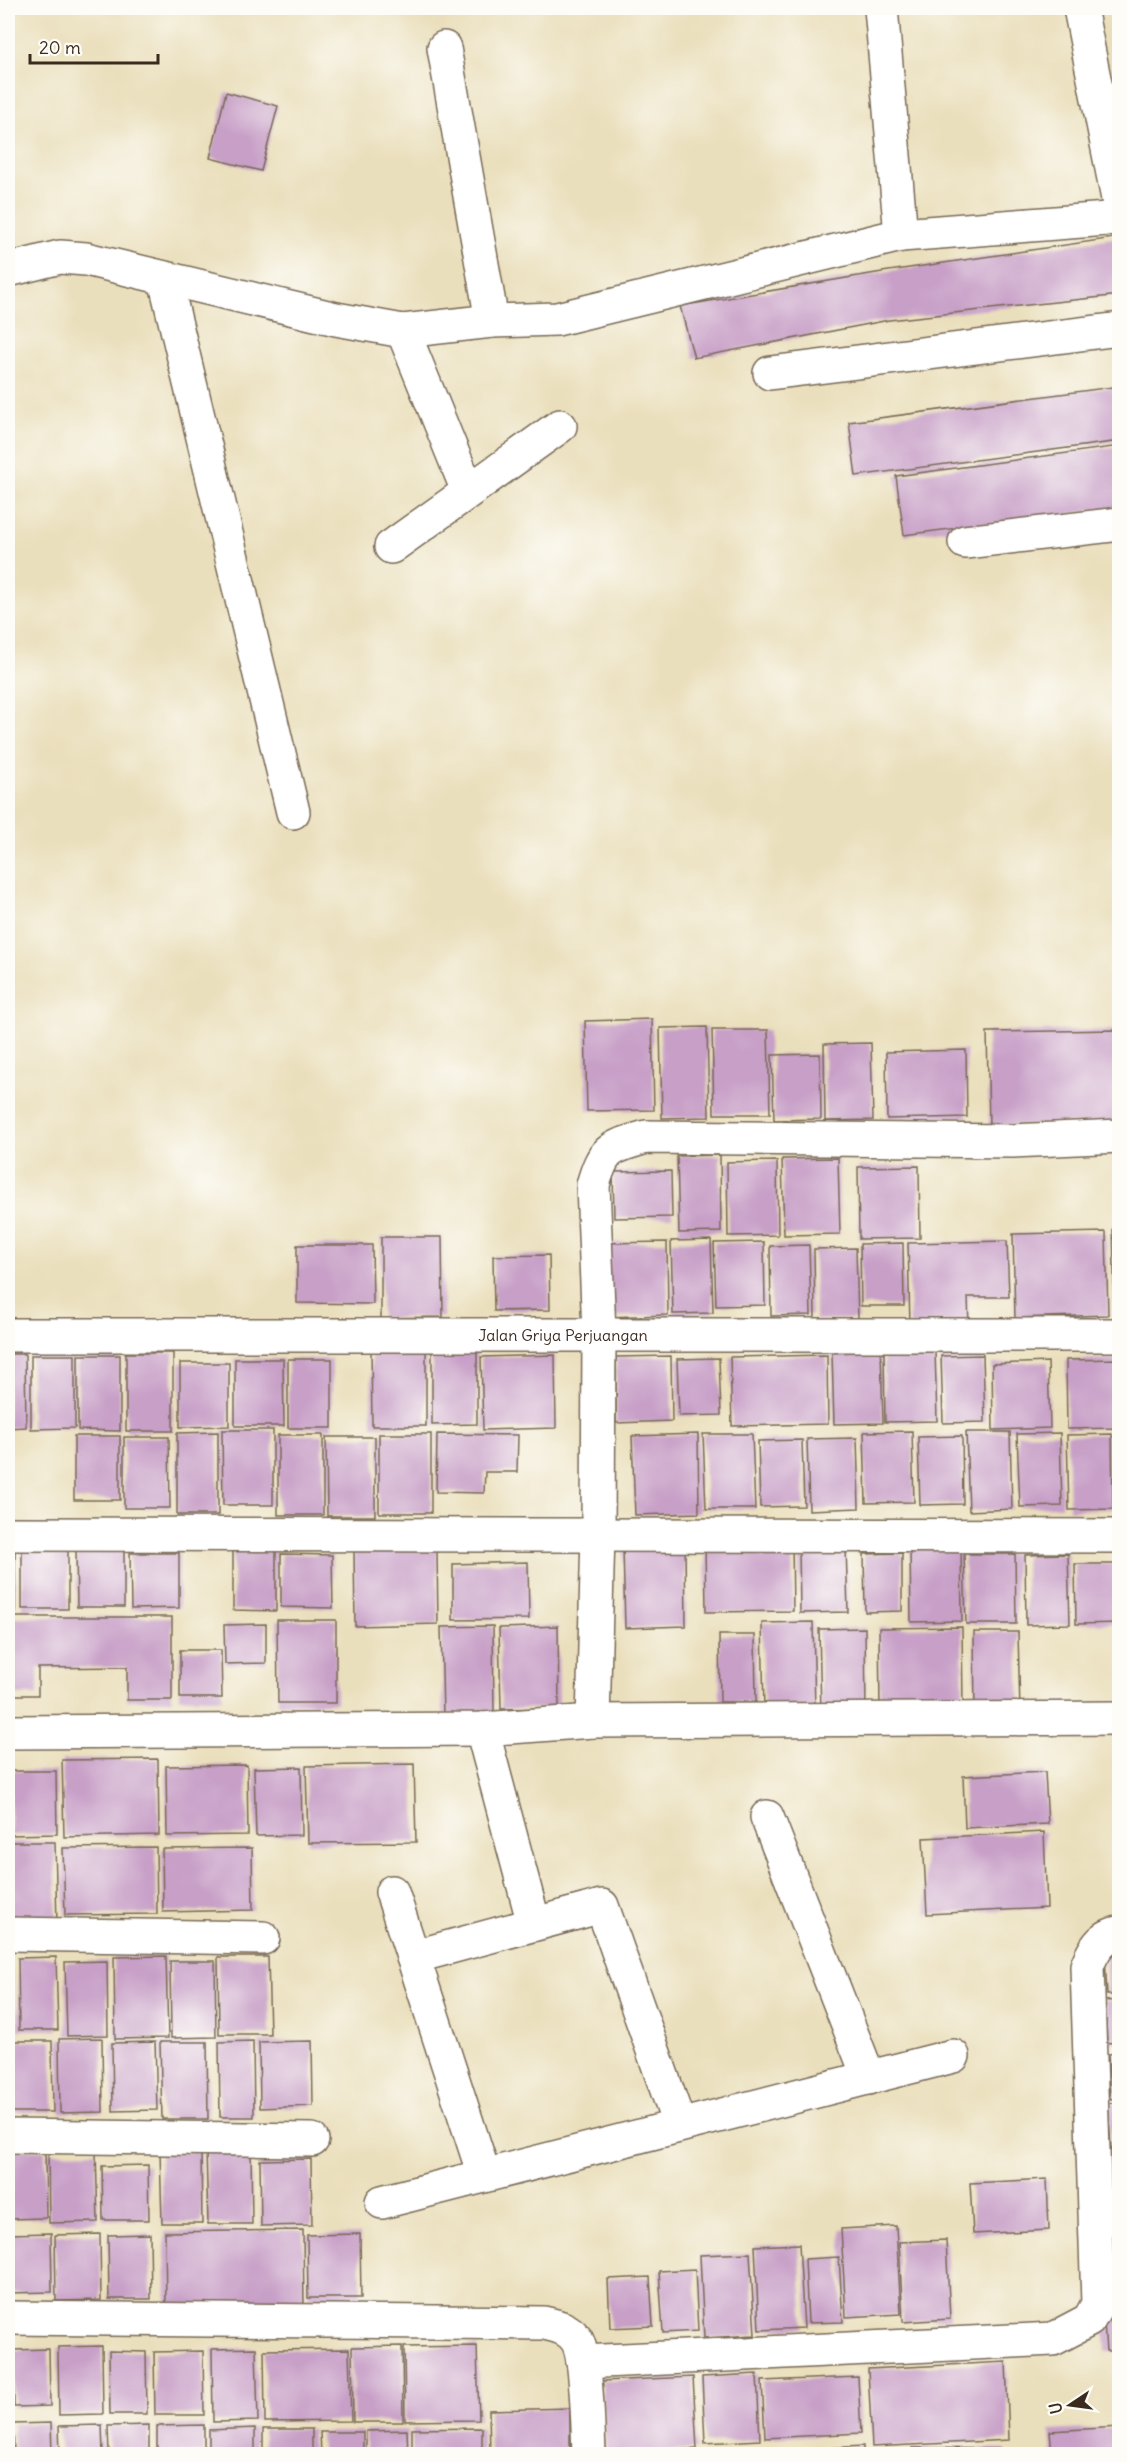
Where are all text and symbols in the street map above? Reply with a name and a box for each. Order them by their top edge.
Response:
scale bar [30,27,158,65]
text: 20 m [39,36,81,59]
street label: Jalan Griya Perjuangan [478,1325,648,1345]
north arrow [1040,2375,1100,2435]
text: U [1044,2401,1066,2416]

